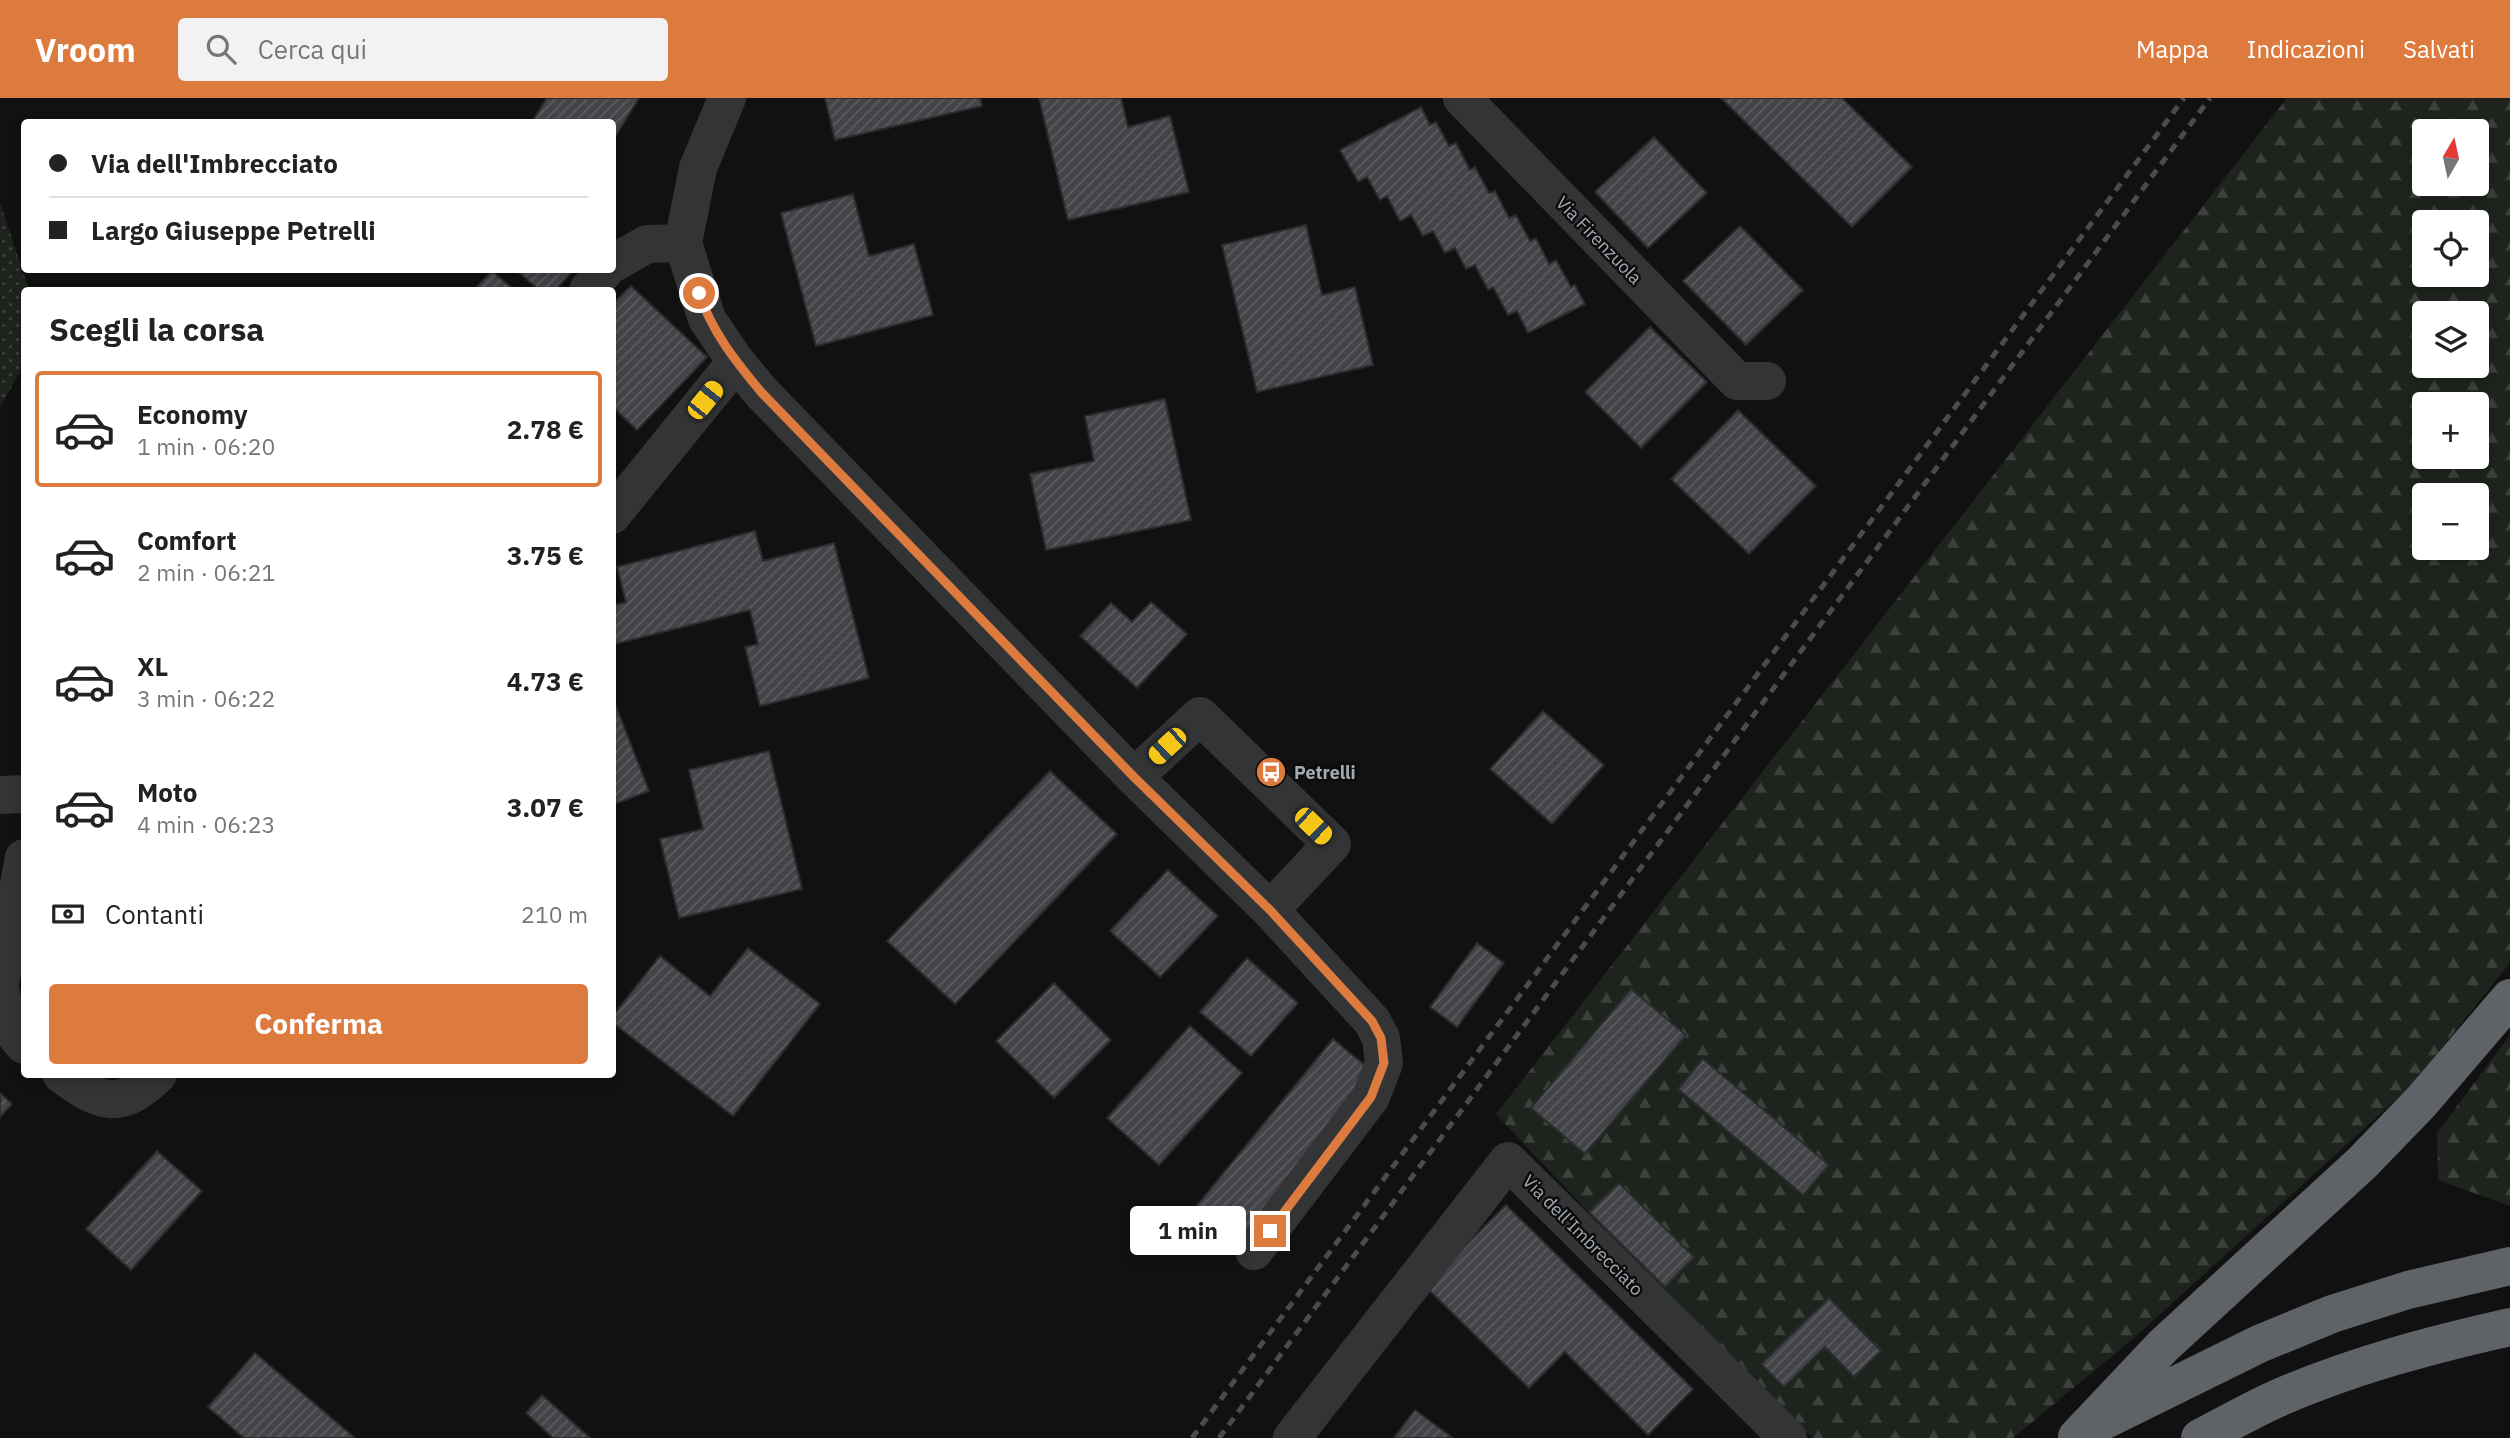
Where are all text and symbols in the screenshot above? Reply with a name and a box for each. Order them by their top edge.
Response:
search box [178,18,668,81]
text: Vroom [35,28,136,71]
icon: search [202,30,240,68]
text: Cerca qui [258,32,367,66]
text: Mappa [2136,33,2209,65]
text: Indicazioni [2247,33,2365,65]
text: Salvati [2403,33,2475,65]
north arrow [2412,119,2488,196]
map controls [2412,119,2489,560]
text: Via dell'Imbrecciato [91,146,338,180]
street label: Via Firenzuola [1551,191,1647,289]
button: locate [2412,210,2489,287]
text: Largo Giuseppe Petrelli [91,213,376,247]
route start [683,277,715,309]
button: layers [2412,301,2489,378]
text: Scegli la corsa [49,308,265,350]
car [684,377,727,423]
button: + [2412,392,2489,469]
text: Economy [137,397,248,431]
icon: car [53,398,116,461]
text: 2.78 € [507,412,584,446]
text: 1 min · 06:20 [137,431,275,461]
button: − [2412,483,2489,560]
text: Comfort [137,523,236,557]
icon: car [53,524,116,587]
text: 3.75 € [507,538,584,572]
text: 2 min · 06:21 [137,557,275,587]
text: XL [137,649,168,683]
icon: car [53,650,116,713]
text: 4.73 € [507,664,584,698]
text: 3 min · 06:22 [137,683,275,713]
car [1145,724,1190,768]
bus stop icon: Petrelli [1254,755,1288,789]
place label: Petrelli [1294,761,1356,784]
text: Moto [137,775,197,809]
icon: car [53,776,116,839]
text: 3.07 € [507,790,584,824]
car [1291,804,1336,848]
text: 4 min · 06:23 [137,809,275,839]
icon: cash [49,895,87,933]
text: Contanti [105,897,204,931]
text: 210 m [521,899,588,929]
button: Conferma [49,984,588,1064]
street label: Via dell'Imbrecciato [1518,1170,1648,1300]
callout: 1 min [1130,1206,1246,1256]
text: 1 min [1158,1215,1218,1245]
route end [1254,1215,1286,1247]

